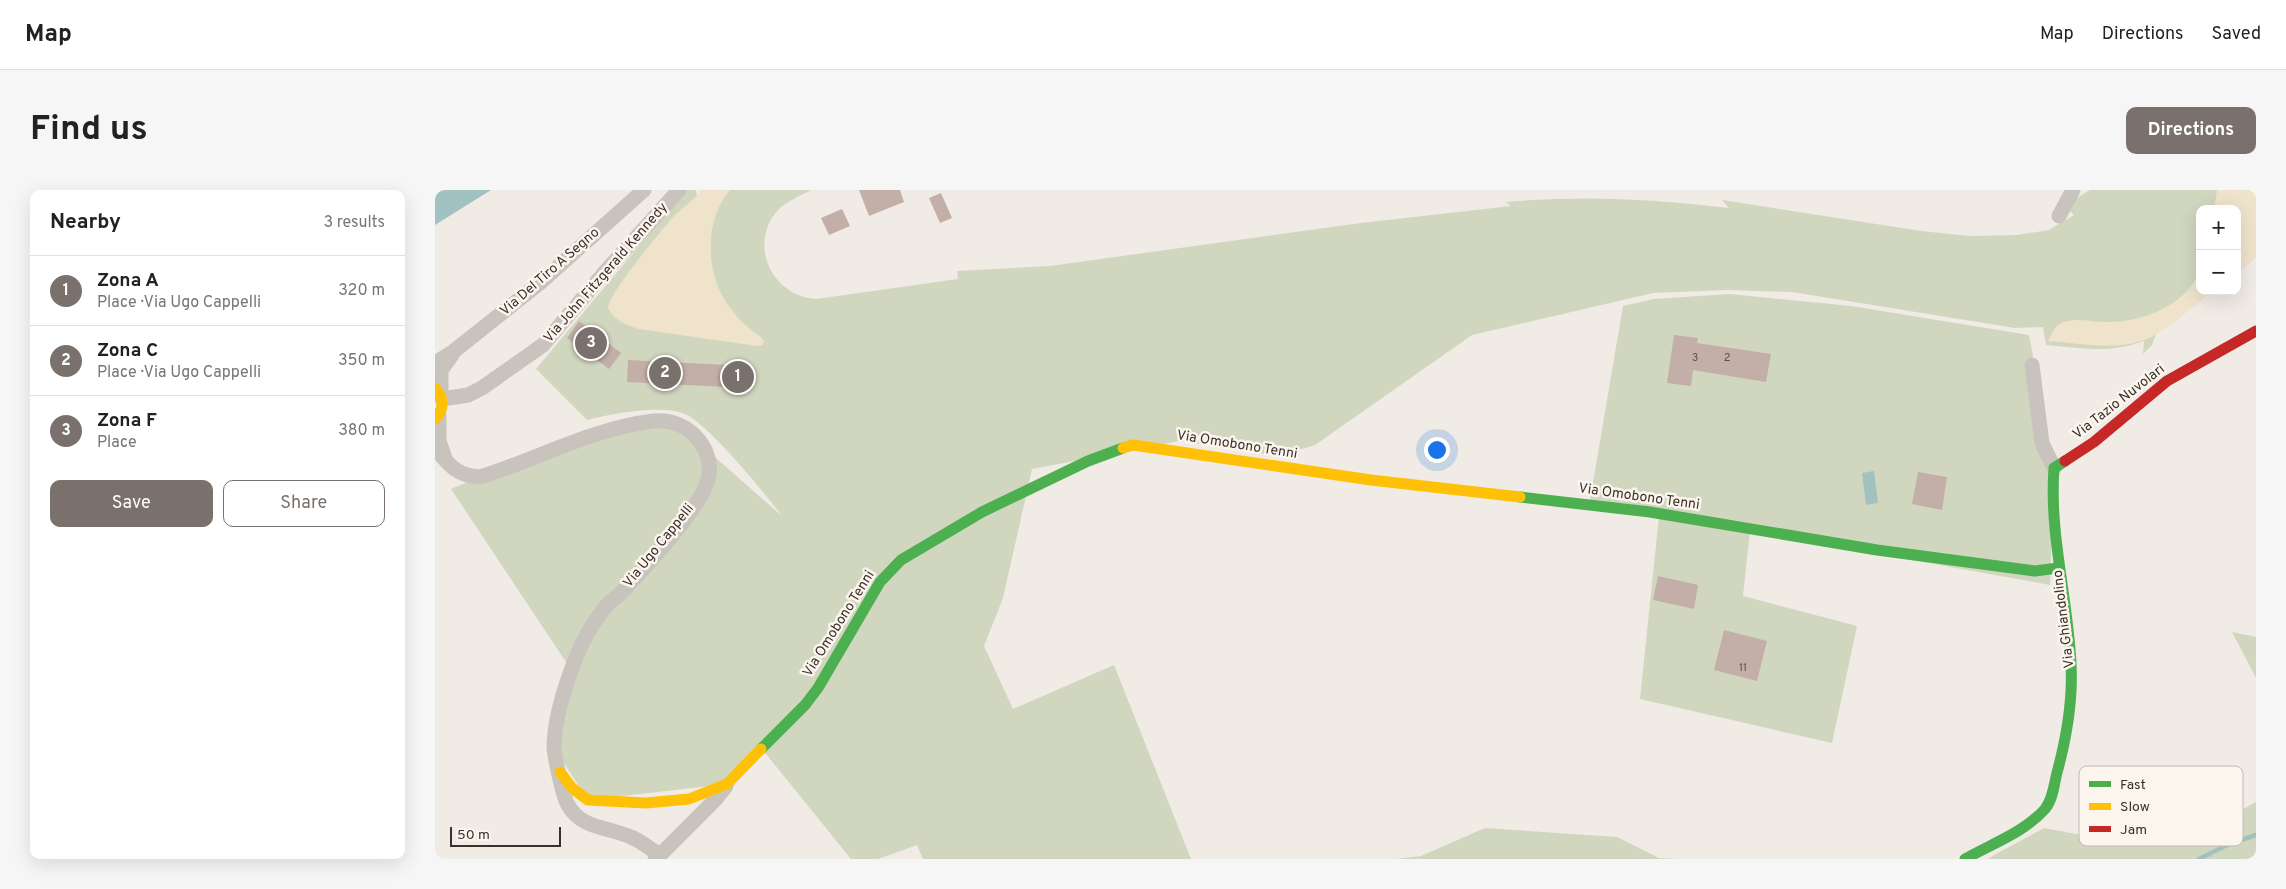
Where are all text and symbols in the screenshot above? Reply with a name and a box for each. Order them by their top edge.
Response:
text: Map [25,20,72,50]
text: Map [2040,23,2074,46]
text: Directions [2102,23,2184,46]
text: Saved [2212,23,2261,46]
button: Directions [2126,107,2256,154]
text: Find us [30,108,148,152]
street label: Via John Fitzgerald Kennedy [540,199,672,347]
map controls [2196,205,2241,295]
button: + [2196,205,2241,250]
text: Nearby [50,209,121,236]
text: 3 results [323,213,385,233]
street label: Via Del Tiro A Segno [497,224,603,320]
button: − [2196,250,2241,295]
text: Zona A [97,269,159,293]
text: 1 [63,281,69,301]
text: 320 m [338,281,385,301]
text: Place · Via Ugo Cappelli [97,293,261,313]
pin: 3 [575,324,607,362]
text: Zona C [97,339,158,363]
text: 2 [61,351,71,371]
text: 350 m [338,351,385,371]
house number: 3 [1692,351,1698,365]
house number: 2 [1724,351,1730,365]
pin: 2 [649,354,681,392]
pin: 1 [722,358,754,396]
street label: Via Tazio Nuvolari [2070,361,2168,443]
text: Place · Via Ugo Cappelli [97,363,261,383]
text: Zona F [97,409,157,433]
text: 3 [61,421,71,441]
text: 380 m [338,421,385,441]
street label: Via Omobono Tenni [1175,427,1299,463]
text: Place [97,433,137,453]
your location [1424,437,1450,463]
button: Save [50,480,213,527]
button: Share [223,480,385,527]
street label: Via Omobono Tenni [1577,480,1701,514]
street label: Via Ugo Cappelli [620,501,698,591]
street label: Via Omobono Tenni [799,568,879,680]
street label: Via Ghiandolino [2050,569,2078,669]
house number: 11 [1739,661,1747,675]
legend [2079,766,2243,846]
text: Fast [2120,777,2146,794]
text: Slow [2120,799,2150,816]
text: Jam [2120,822,2147,839]
scale bar [450,824,561,847]
text: 50 m [457,827,490,844]

